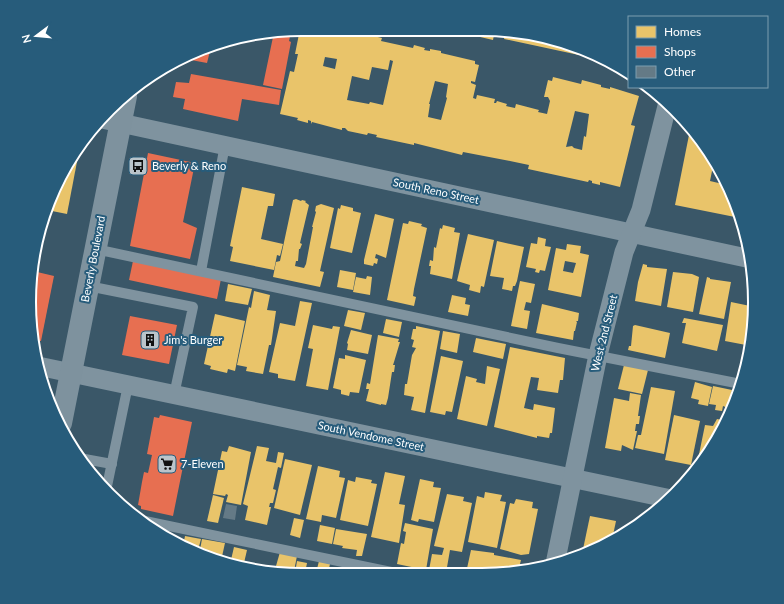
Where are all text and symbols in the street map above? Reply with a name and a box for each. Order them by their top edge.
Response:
north arrow [16,16,56,56]
legend [628,16,768,88]
text: Homes [664,24,701,39]
text: N [18,33,33,45]
text: Shops [664,44,696,59]
text: Other [664,64,696,79]
bus stop icon: Beverly & Reno [127,155,149,177]
place label: Beverly & Reno [152,159,226,172]
street label: South Reno Street [392,175,480,206]
street label: Beverly Boulevard [78,215,107,303]
street label: West 2nd Street [588,293,619,373]
building icon: Jim's Burger [139,329,161,351]
place label: Jim's Burger [164,333,222,346]
street label: South Vendome Street [317,418,426,453]
supermarket icon: 7-Eleven [156,453,178,475]
place label: 7-Eleven [181,457,224,470]

